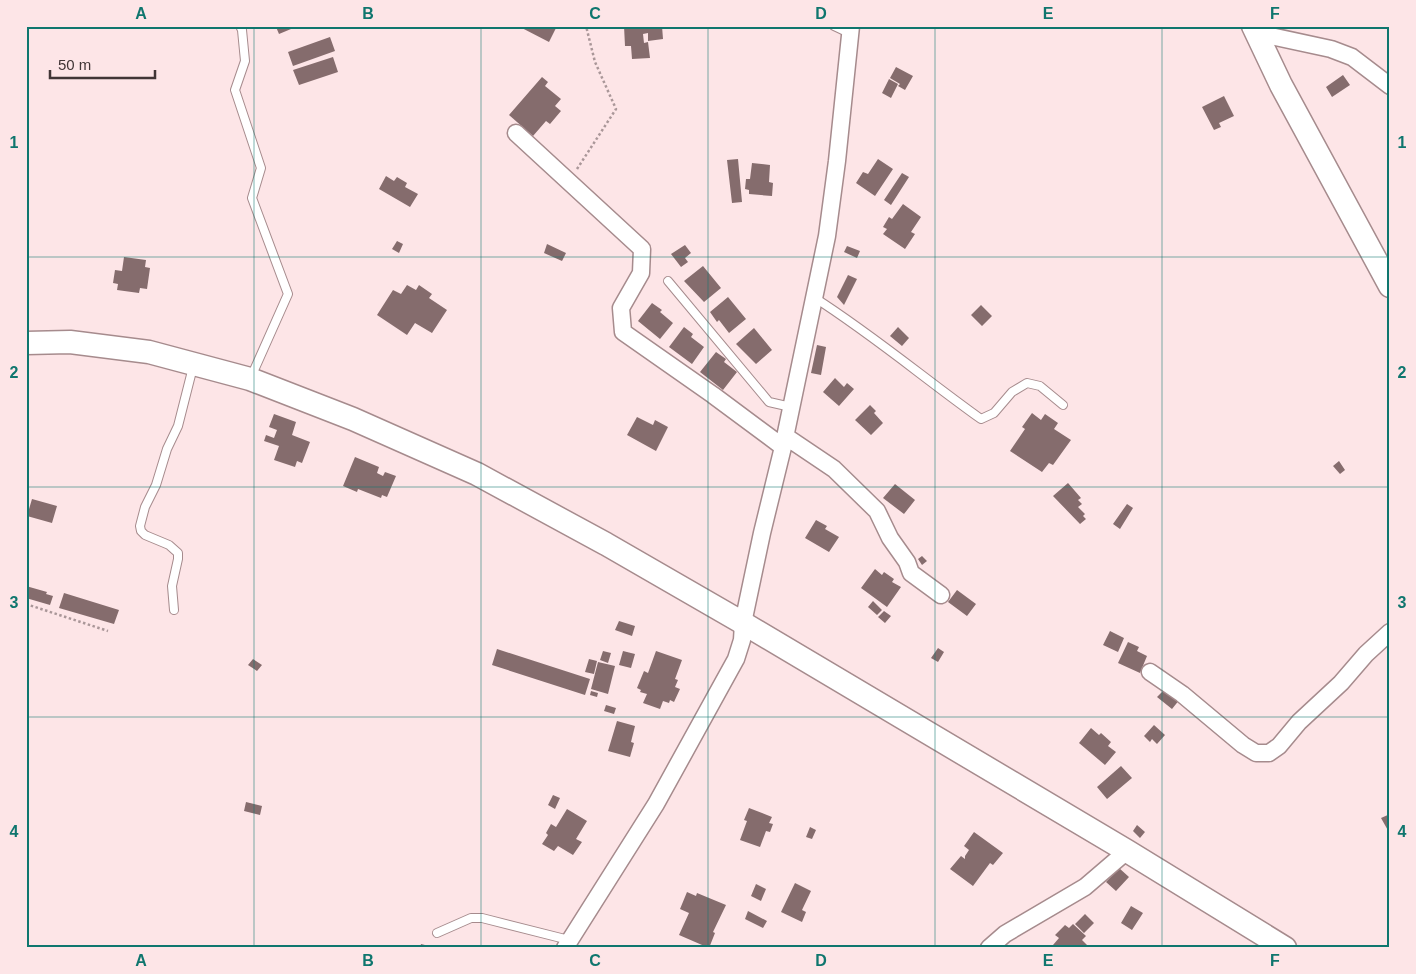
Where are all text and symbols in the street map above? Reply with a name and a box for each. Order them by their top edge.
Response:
text: A [135,5,147,22]
text: B [362,5,374,22]
text: C [589,5,601,22]
text: D [815,5,827,22]
text: E [1043,5,1054,22]
text: F [1270,5,1280,22]
scale bar [50,48,155,80]
text: 50 m [58,56,91,73]
text: 1 [10,134,19,151]
text: 1 [1398,134,1407,151]
text: 2 [10,364,19,381]
text: 2 [1398,364,1407,381]
text: 3 [10,594,19,611]
text: 3 [1398,594,1407,611]
text: 4 [10,823,19,840]
text: 4 [1398,823,1407,840]
text: A [135,952,147,969]
text: B [362,952,374,969]
text: C [589,952,601,969]
text: D [815,952,827,969]
text: E [1043,952,1054,969]
text: F [1270,952,1280,969]

